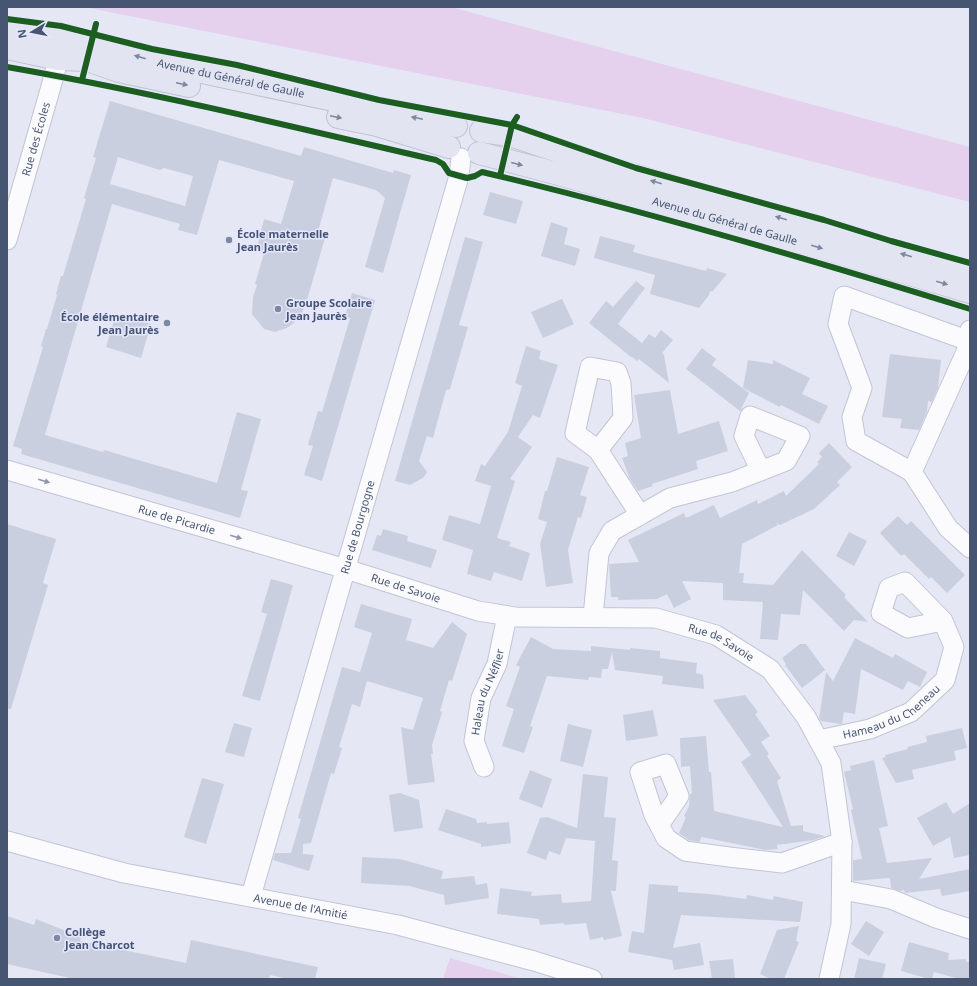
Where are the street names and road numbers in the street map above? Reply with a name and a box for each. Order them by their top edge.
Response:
street label: Avenue du Général de Gaulle [156,54,306,101]
street label: Rue des Écoles [18,100,53,178]
street label: Avenue du Général de Gaulle [651,193,799,248]
street label: Rue de Bourgogne [336,478,378,576]
street label: Rue de Picardie [137,501,217,538]
street label: Rue de Savoie [369,569,443,606]
street label: Rue de Savoie [687,620,757,664]
street label: Haleau du Néflier [467,647,507,736]
street label: Hameau du Cheneau [841,681,943,742]
street label: Avenue de l'Amitié [252,890,349,922]

